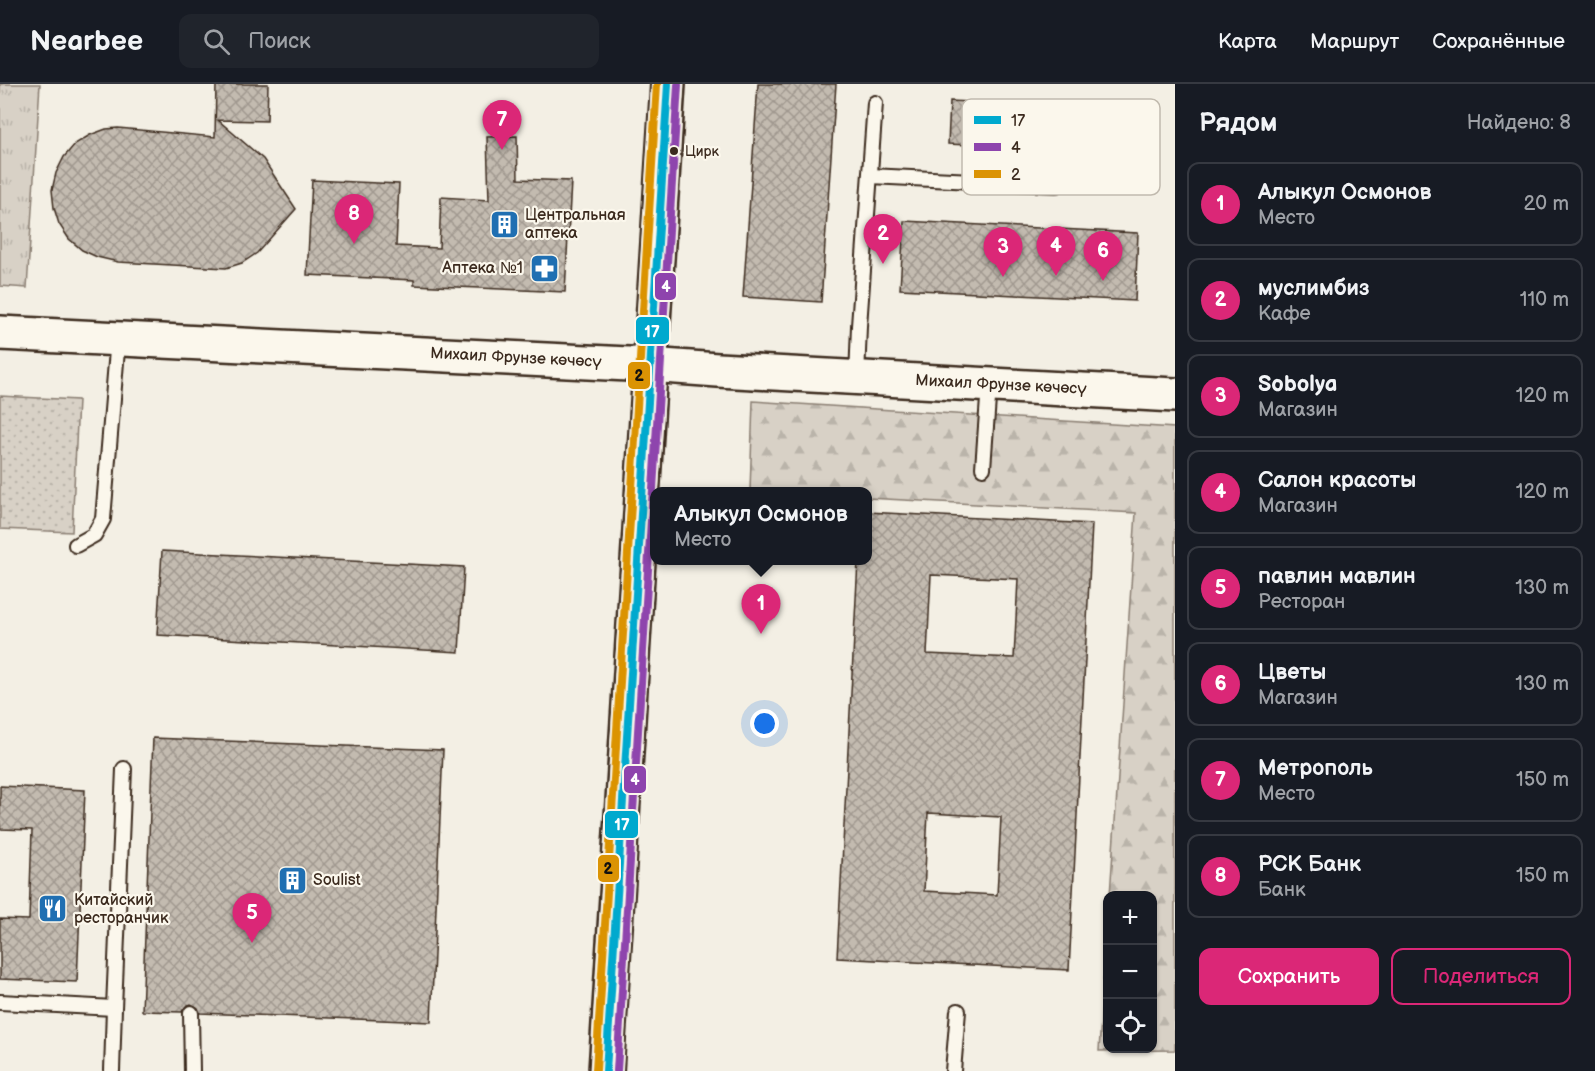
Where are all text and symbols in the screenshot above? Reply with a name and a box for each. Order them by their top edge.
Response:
search box [179,14,599,68]
text: Nearbee [30,25,143,58]
icon: search [200,25,233,58]
text: Поиск [248,28,311,55]
text: Карта [1218,29,1277,54]
text: Маршрут [1310,29,1399,54]
text: Сохранённые [1432,29,1565,54]
legend [962,99,1160,195]
pin: 7 [482,100,522,150]
text: Рядом [1199,108,1277,139]
text: Найдено: 8 [1467,111,1571,135]
text: 17 [1011,112,1025,131]
text: 4 [1011,139,1021,158]
place label: Цирк [685,143,719,160]
marker: Цирк [668,145,680,157]
text: 2 [1011,166,1021,185]
text: Алыкул Осмонов [1258,179,1432,206]
text: 1 [1216,192,1225,216]
text: 20 m [1524,192,1569,216]
pin: 8 [334,194,374,244]
place label: Центральная аптека [525,206,626,243]
text: Место [1258,206,1315,230]
building icon: Центральная аптека [488,208,520,240]
pin: 2 [864,214,902,264]
pin: 4 [1036,226,1076,276]
pin: 3 [984,228,1022,277]
pin: 6 [1084,232,1122,281]
pharmacy icon: Аптека №1 [528,252,560,284]
place label: Аптека №1 [441,259,523,278]
line badge: 4 [654,272,677,301]
text: муслимбиз [1258,275,1369,302]
text: 4 [661,278,671,297]
text: 2 [1215,288,1226,312]
text: 110 m [1520,288,1569,312]
text: Кафе [1258,302,1311,326]
line badge: 17 [635,316,670,345]
text: 17 [644,323,660,342]
street label: Михаил Фрунзе көчөсү [430,344,603,372]
line badge: 2 [627,361,651,390]
text: 2 [634,367,644,386]
street label: Михаил Фрунзе көчөсү [915,371,1088,399]
text: Sobolya [1258,371,1337,398]
text: 3 [1215,384,1226,408]
text: 120 m [1516,384,1569,408]
text: Магазин [1258,398,1338,422]
text: Салон красоты [1258,467,1416,494]
text: 4 [1215,480,1226,504]
text: 120 m [1516,480,1569,504]
popup [650,487,872,565]
text: Магазин [1258,494,1338,518]
text: Алыкул Осмонов [674,501,848,528]
text: Место [674,528,731,552]
text: павлин мавлин [1258,563,1416,590]
text: 5 [1215,576,1226,600]
text: 130 m [1515,576,1569,600]
pin: 1 [742,584,780,634]
text: Ресторан [1258,590,1345,614]
text: Цветы [1258,659,1326,686]
text: 6 [1214,672,1227,696]
text: 130 m [1515,672,1569,696]
text: Магазин [1258,686,1338,710]
your location [750,709,779,738]
text: Метрополь [1258,755,1373,782]
line badge: 4 [623,765,647,794]
text: 7 [1215,768,1226,792]
text: 150 m [1516,768,1569,792]
text: 4 [630,771,640,790]
text: Место [1258,782,1315,806]
line badge: 17 [604,810,639,839]
text: 17 [614,816,630,835]
text: РСК Банк [1258,851,1361,878]
line badge: 2 [597,854,620,883]
text: 2 [603,860,613,879]
building icon: Soulist [276,864,308,896]
text: 8 [1214,864,1227,888]
text: 150 m [1516,864,1569,888]
place label: Soulist [313,871,361,890]
text: Банк [1258,878,1306,902]
place label: Китайский ресторанчик [74,891,169,928]
map controls [1103,891,1157,1053]
button: + [1103,891,1157,945]
restaurant icon: Китайский ресторанчик [37,893,69,925]
pin: 5 [232,894,272,943]
button: − [1103,945,1157,999]
button: Сохранить [1199,948,1379,1005]
button: Поделиться [1391,948,1571,1005]
button: locate [1103,999,1157,1053]

